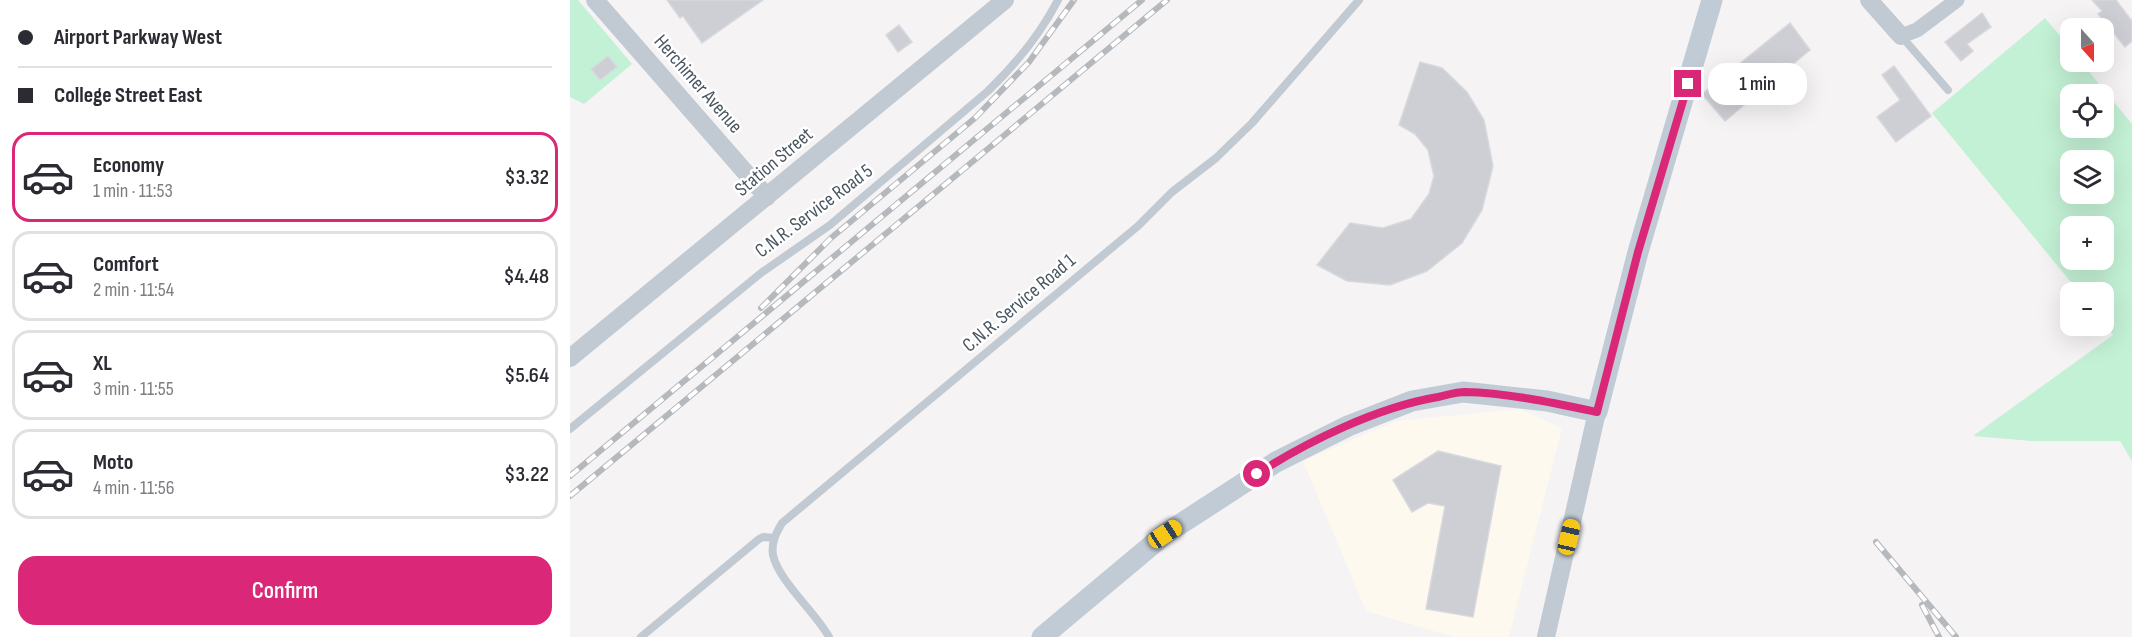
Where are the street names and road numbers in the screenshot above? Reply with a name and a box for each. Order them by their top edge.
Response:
street label: Herchimer Avenue [649,30,747,138]
street label: Station Street [730,122,818,202]
street label: C.N.R. Service Road 5 [750,159,878,263]
street label: C.N.R. Service Road 1 [958,249,1080,357]

